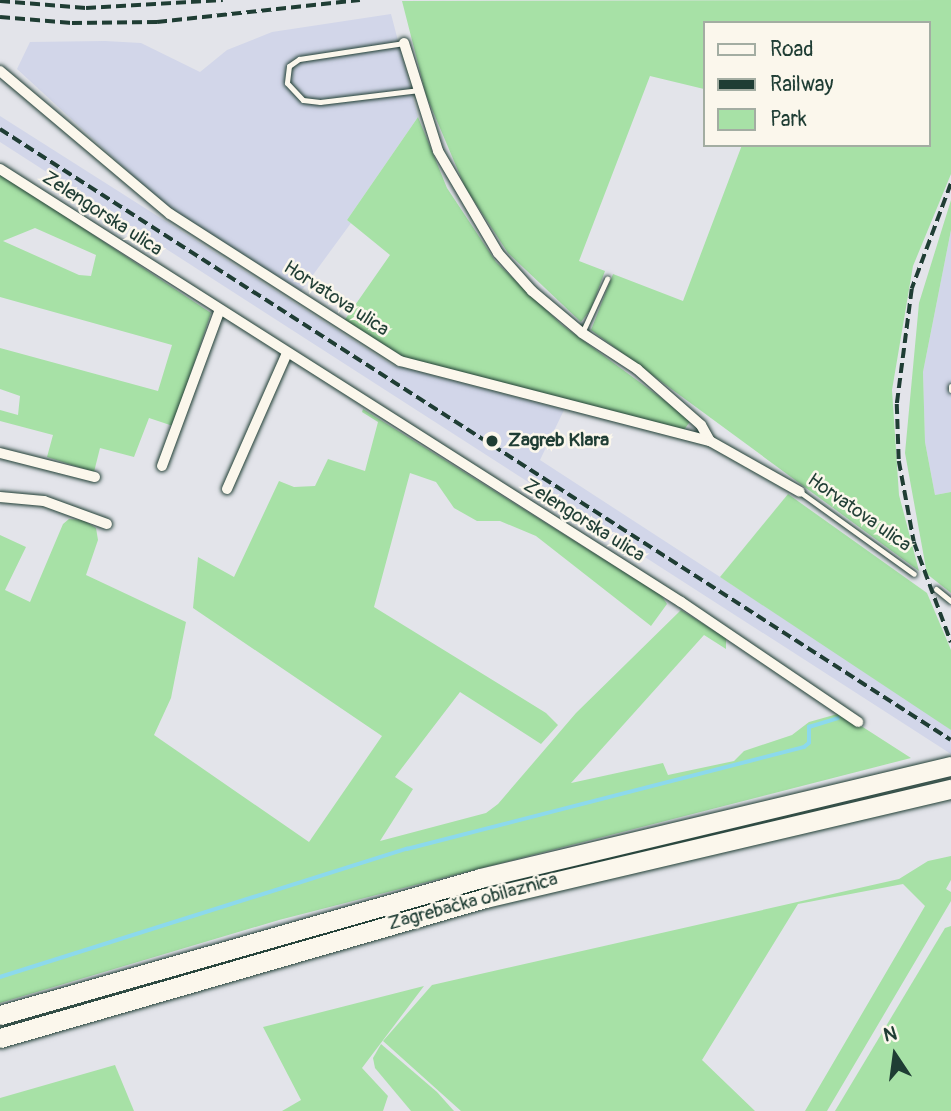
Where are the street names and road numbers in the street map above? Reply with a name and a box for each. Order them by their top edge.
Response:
street label: Zelengorska ulica [38,167,166,261]
street label: Horvatova ulica [279,256,393,342]
street label: Horvatova ulica [803,469,915,557]
street label: Zelengorska ulica [519,475,649,567]
street label: Zagrebačka obilaznica [386,868,560,936]

